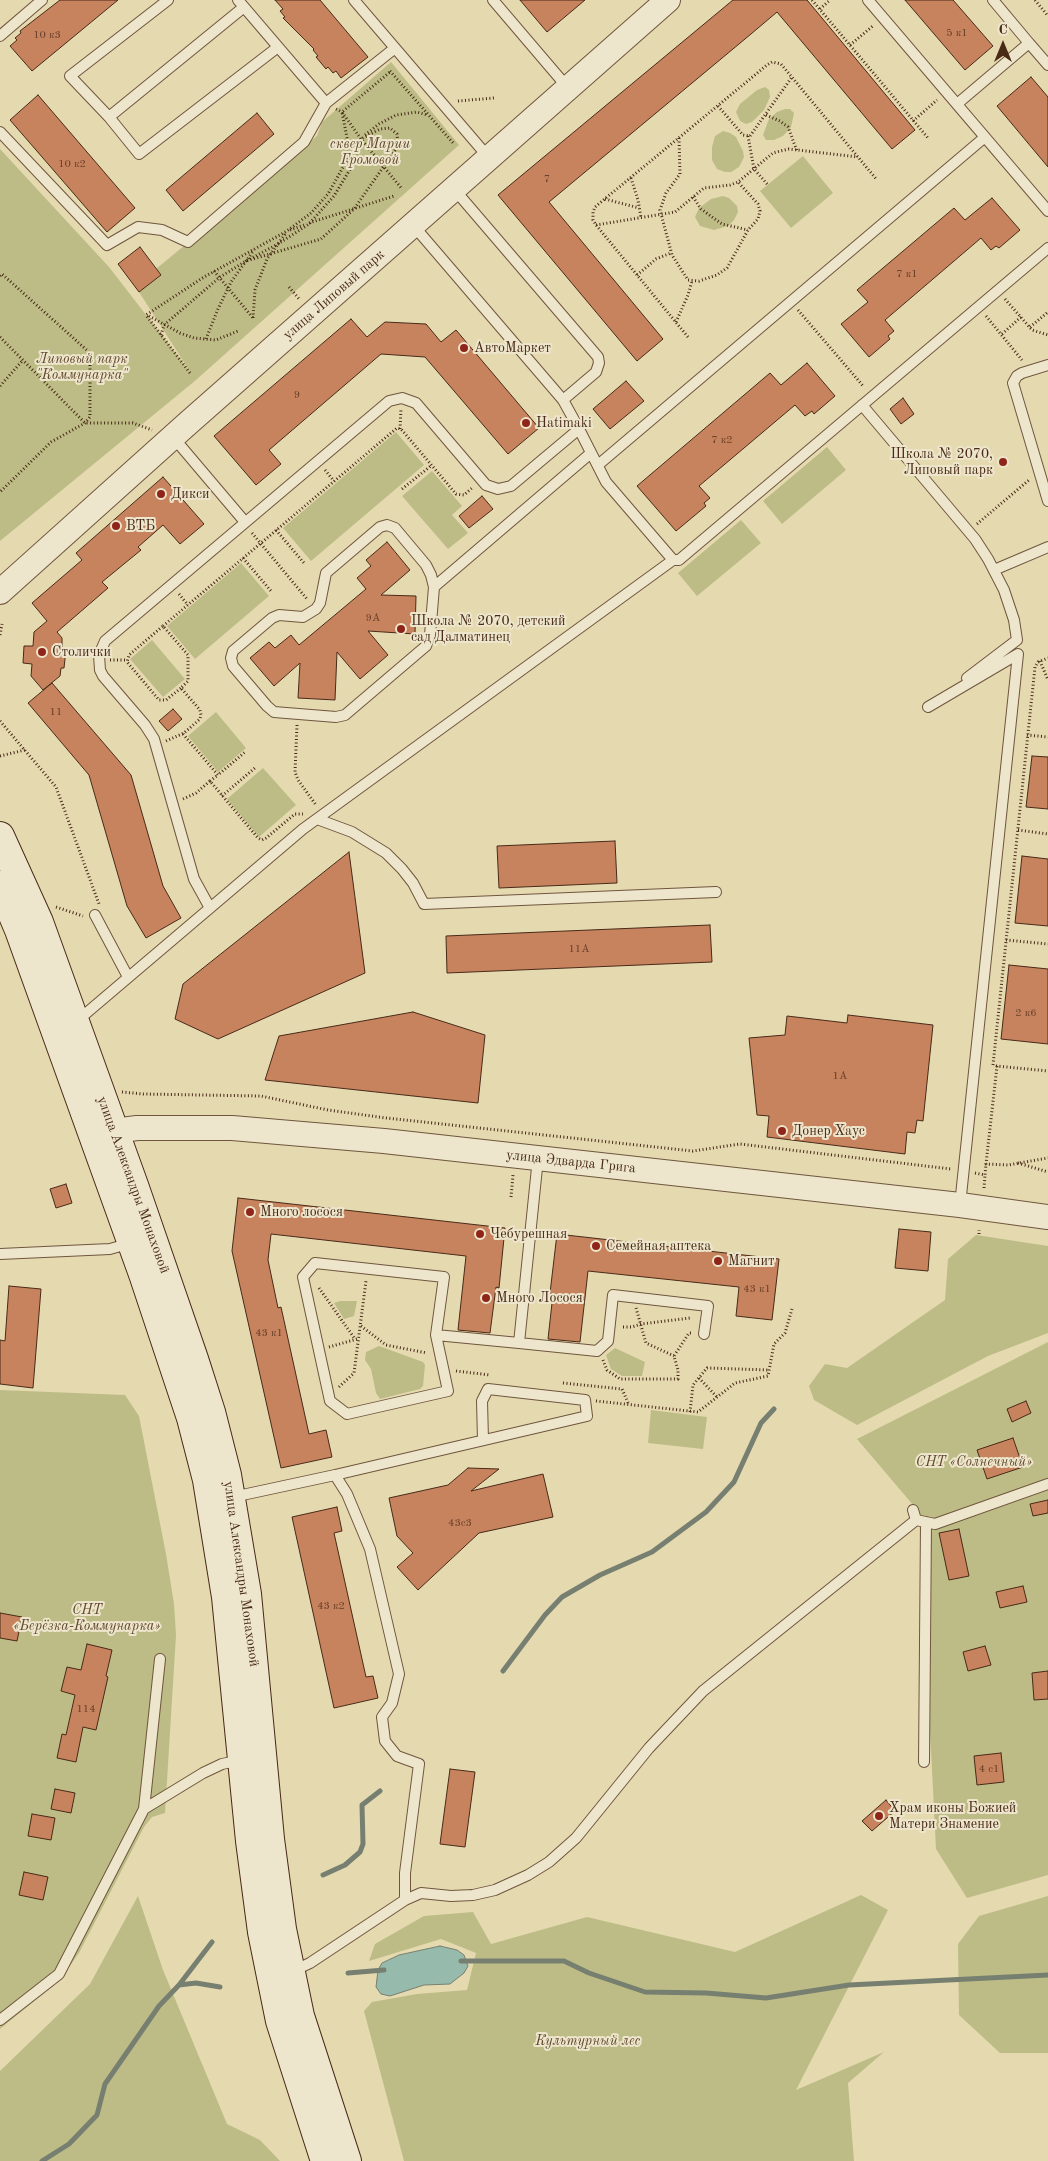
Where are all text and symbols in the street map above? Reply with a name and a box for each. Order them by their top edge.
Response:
north arrow [978,20,1028,70]
text: С [998,23,1008,37]
house number: 5 к1 [946,26,968,40]
house number: 10 к3 [33,28,61,42]
park label: сквер Марии Громовой [330,136,410,168]
house number: 10 к2 [58,157,86,171]
house number: 7 [544,172,550,186]
street label: улица Липовый парк [280,246,388,344]
house number: 7 к1 [896,267,918,281]
place label: АвтоМаркет [474,340,551,356]
marker: АвтоМаркет [458,342,470,354]
park label: Липовый парк "Коммунарка" [36,351,128,384]
house number: 9 [294,388,300,402]
place label: Hatimaki [536,415,592,431]
marker: Hatimaki [520,417,532,429]
house number: 7 к2 [711,433,733,447]
place label: Школа № 2070, Липовый парк [890,446,993,478]
marker: Школа № 2070, Липовый парк [997,456,1009,468]
place label: Дикси [171,486,210,502]
marker: Дикси [155,488,167,500]
place label: ВТБ [126,518,155,534]
marker: ВТБ [110,520,122,532]
house number: 9А [366,611,380,625]
place label: Школа № 2070, детский сад Далматинец [411,613,566,646]
marker: Школа № 2070, детский сад Далматинец [395,623,407,635]
place label: Столички [52,644,111,660]
marker: Столички [36,646,48,658]
house number: 11 [50,705,62,719]
house number: 11А [568,942,590,956]
house number: 2 к6 [1015,1006,1037,1020]
house number: 1А [833,1069,847,1083]
street label: улица Александры Монаховой [93,1094,173,1276]
place label: Донер Хаус [792,1123,865,1139]
marker: Донер Хаус [776,1125,788,1137]
street label: улица Эдварда Грига [505,1147,637,1177]
place label: Много лосося [260,1204,343,1220]
marker: Много лосося [244,1206,256,1218]
place label: Чебурешная [490,1226,567,1242]
marker: Чебурешная [474,1228,486,1240]
place label: Семейная аптека [606,1238,711,1254]
marker: Семейная аптека [590,1240,602,1252]
place label: Магнит [728,1253,775,1269]
marker: Магнит [712,1255,724,1267]
house number: 43 к1 [743,1282,771,1296]
place label: Много Лосося [496,1290,583,1306]
marker: Много Лосося [480,1292,492,1304]
house number: 43 к1 [255,1326,283,1340]
park label: СНТ «Солнечный» [916,1454,1032,1470]
street label: улица Александры Монаховой [220,1480,262,1668]
house number: 43с3 [448,1516,472,1530]
house number: 43 к2 [317,1599,345,1613]
park label: СНТ «Берёзка-Коммунарка» [14,1602,160,1634]
house number: 114 [76,1702,96,1716]
house number: 4 с1 [979,1762,999,1776]
place label: Храм иконы Божией Матери Знамение [889,1800,1016,1832]
marker: Храм иконы Божией Матери Знамение [873,1810,885,1822]
park label: Культурный лес [535,2033,641,2049]

